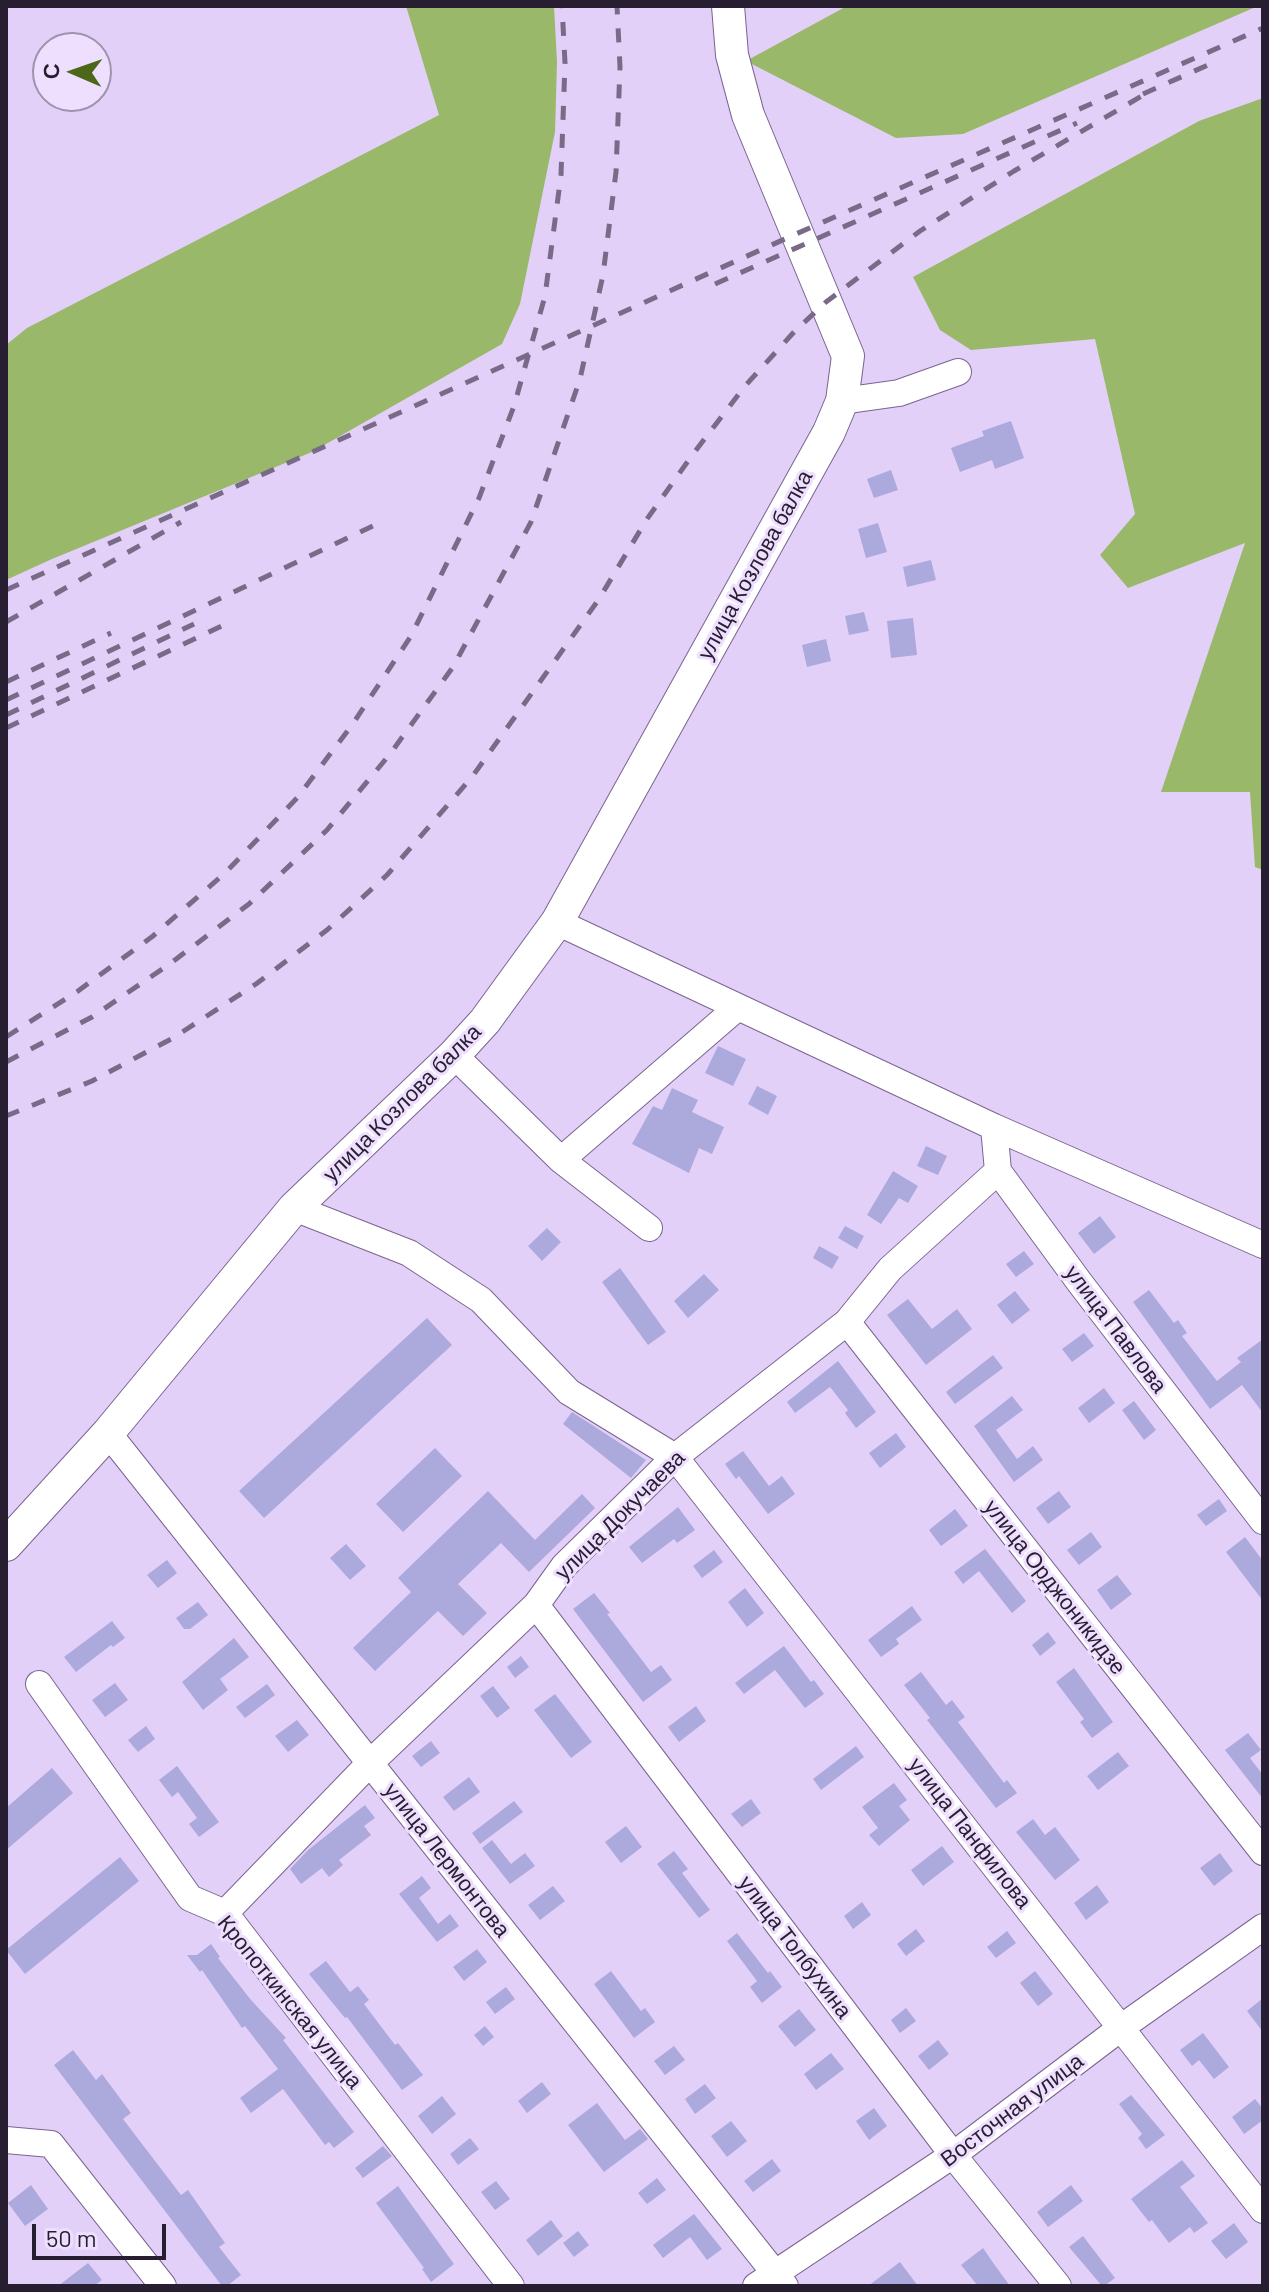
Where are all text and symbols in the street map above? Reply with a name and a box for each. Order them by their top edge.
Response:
north arrow [32,32,112,112]
text: С [37,63,63,80]
street label: улица Козлова балка [692,466,818,664]
street label: улица Козлова балка [318,1019,486,1187]
street label: улица Павлова [1059,1260,1173,1398]
street label: улица Докучаева [550,1445,690,1585]
street label: улица Орджоникидзе [978,1494,1132,1680]
street label: улица Панфилова [903,1752,1037,1914]
street label: улица Лермонтова [378,1777,516,1943]
street label: улица Толбухина [733,1870,857,2024]
street label: Кропоткинская улица [212,1910,368,2094]
street label: Восточная улица [935,2048,1089,2172]
scale bar [36,2208,170,2258]
text: 50 m [46,2223,97,2252]

